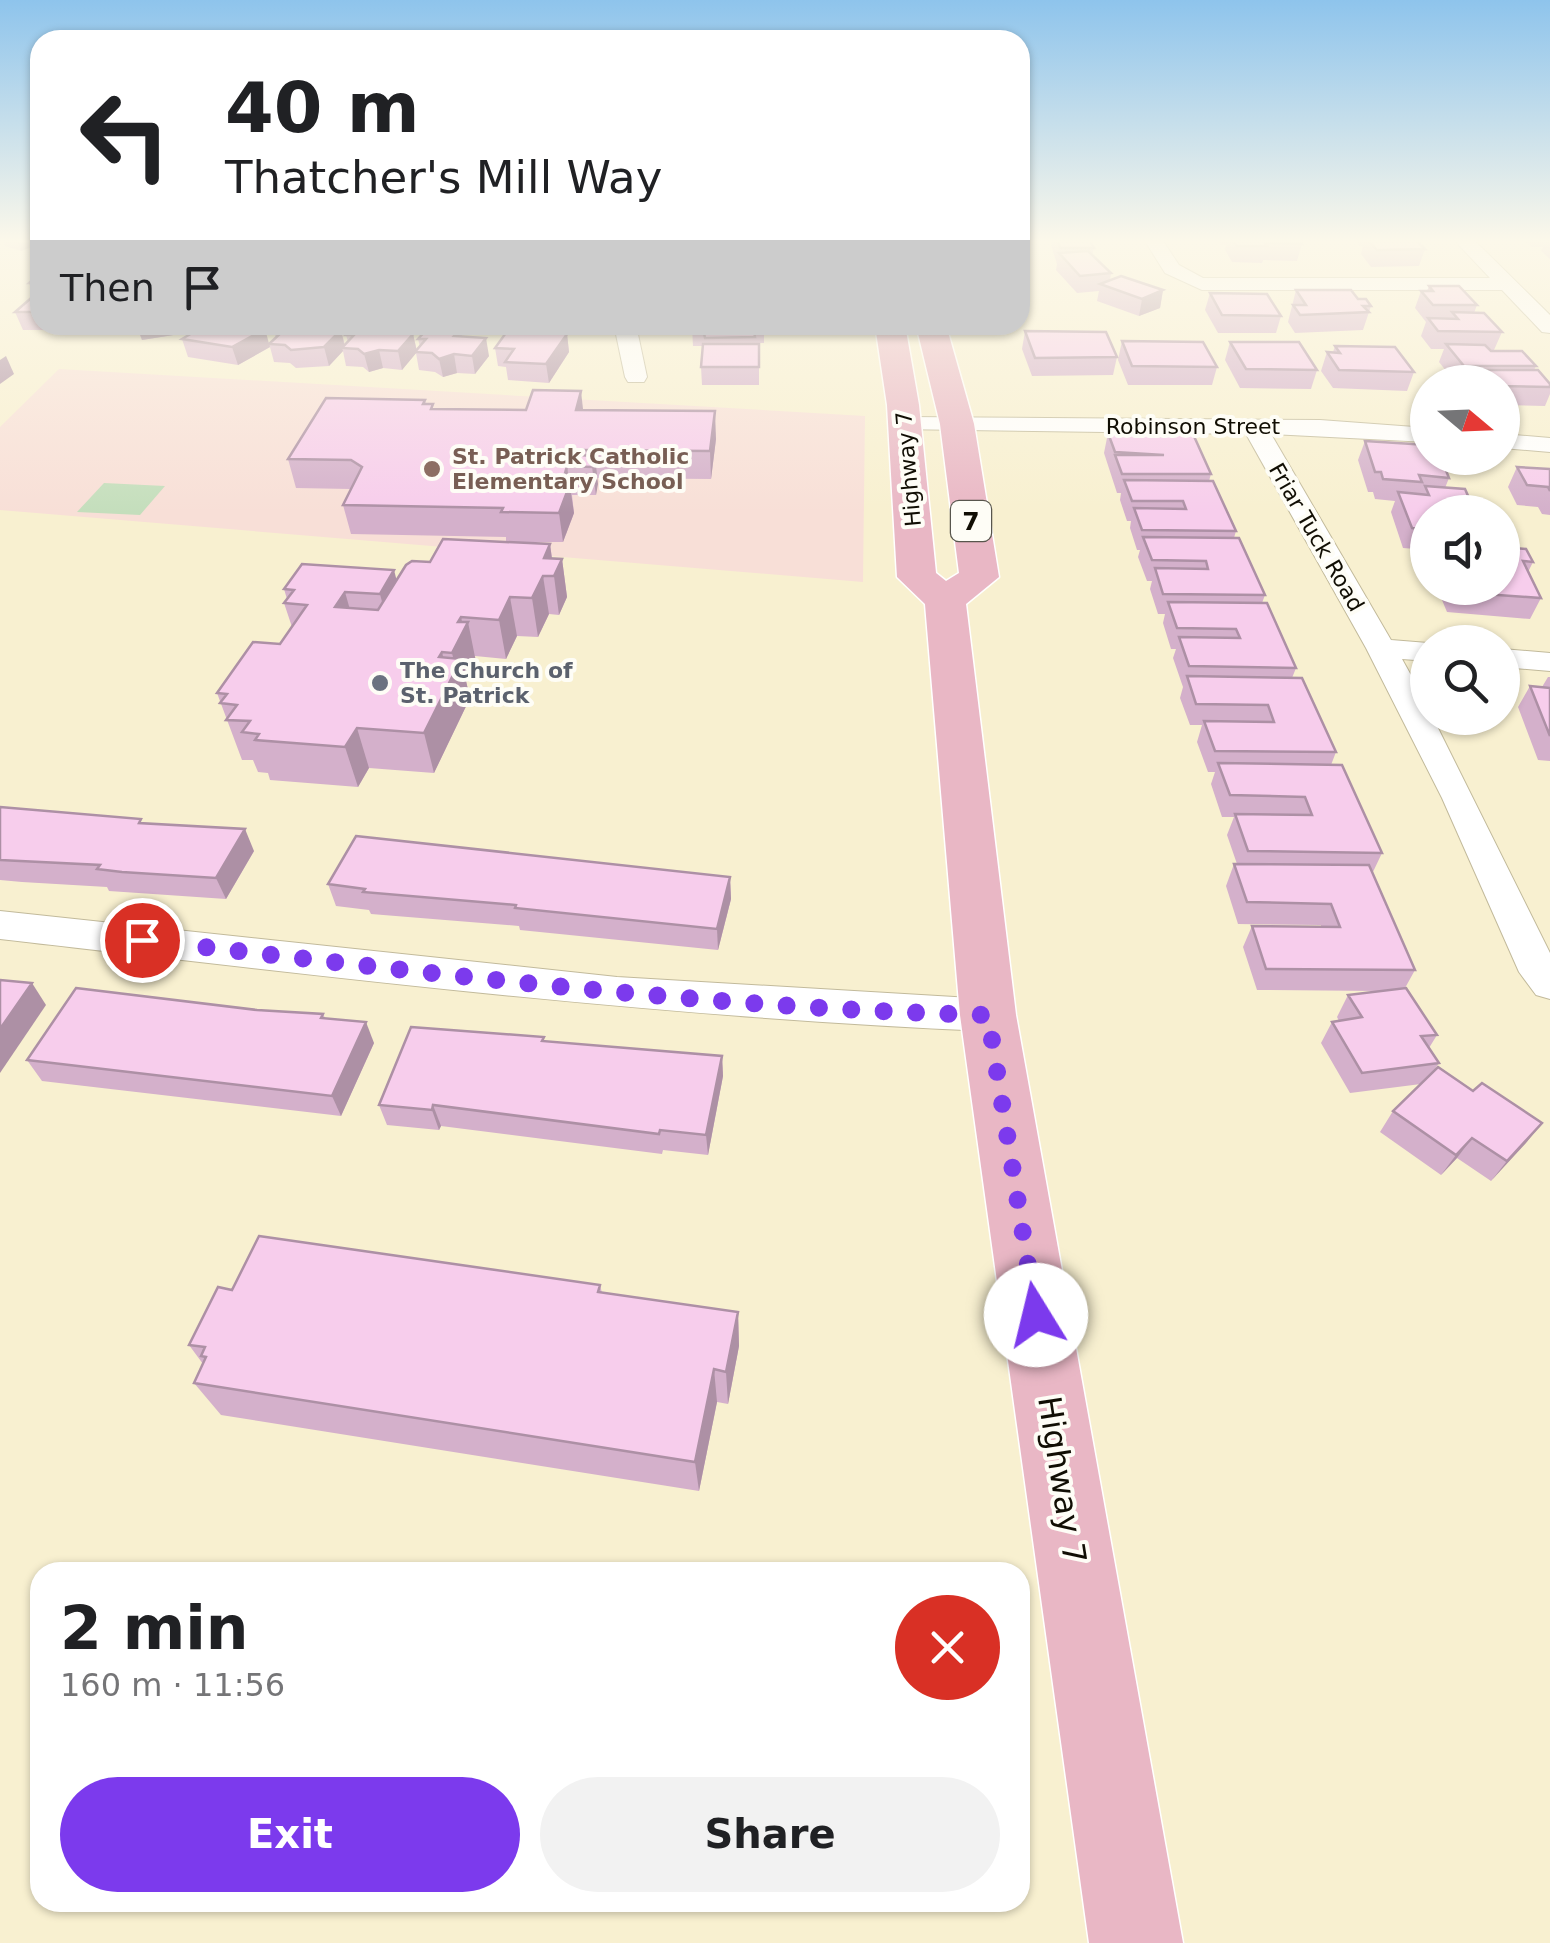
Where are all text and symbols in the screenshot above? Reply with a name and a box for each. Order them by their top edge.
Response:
text: 40 m [225,67,420,149]
icon: left [60,70,190,200]
text: Thatcher's Mill Way [225,151,662,204]
icon: arrive [175,260,230,315]
text: Then [60,266,155,310]
north arrow [1410,365,1520,475]
map controls [1410,365,1520,735]
street label: Highway 7 [891,410,926,528]
street label: Robinson Street [1106,414,1281,439]
place label: St. Patrick Catholic Elementary School [452,444,689,494]
marker: St. Patrick Catholic Elementary School [421,458,443,480]
street label: Friar Tuck Road [1264,459,1369,616]
button: sound [1410,495,1520,605]
road number: 7 [951,501,991,541]
button: search [1410,625,1520,735]
place label: The Church of St. Patrick [400,658,573,708]
marker: The Church of St. Patrick [369,672,391,694]
pin [100,898,185,983]
icon: arrive [115,913,170,968]
position arrow [984,1263,1088,1367]
street label: Highway 7 [1030,1394,1094,1566]
text: 2 min [60,1593,248,1663]
button: close [895,1595,1000,1700]
text: 160 m · 11:56 [60,1666,285,1704]
button: Exit [60,1777,520,1892]
button: Share [540,1777,1000,1892]

